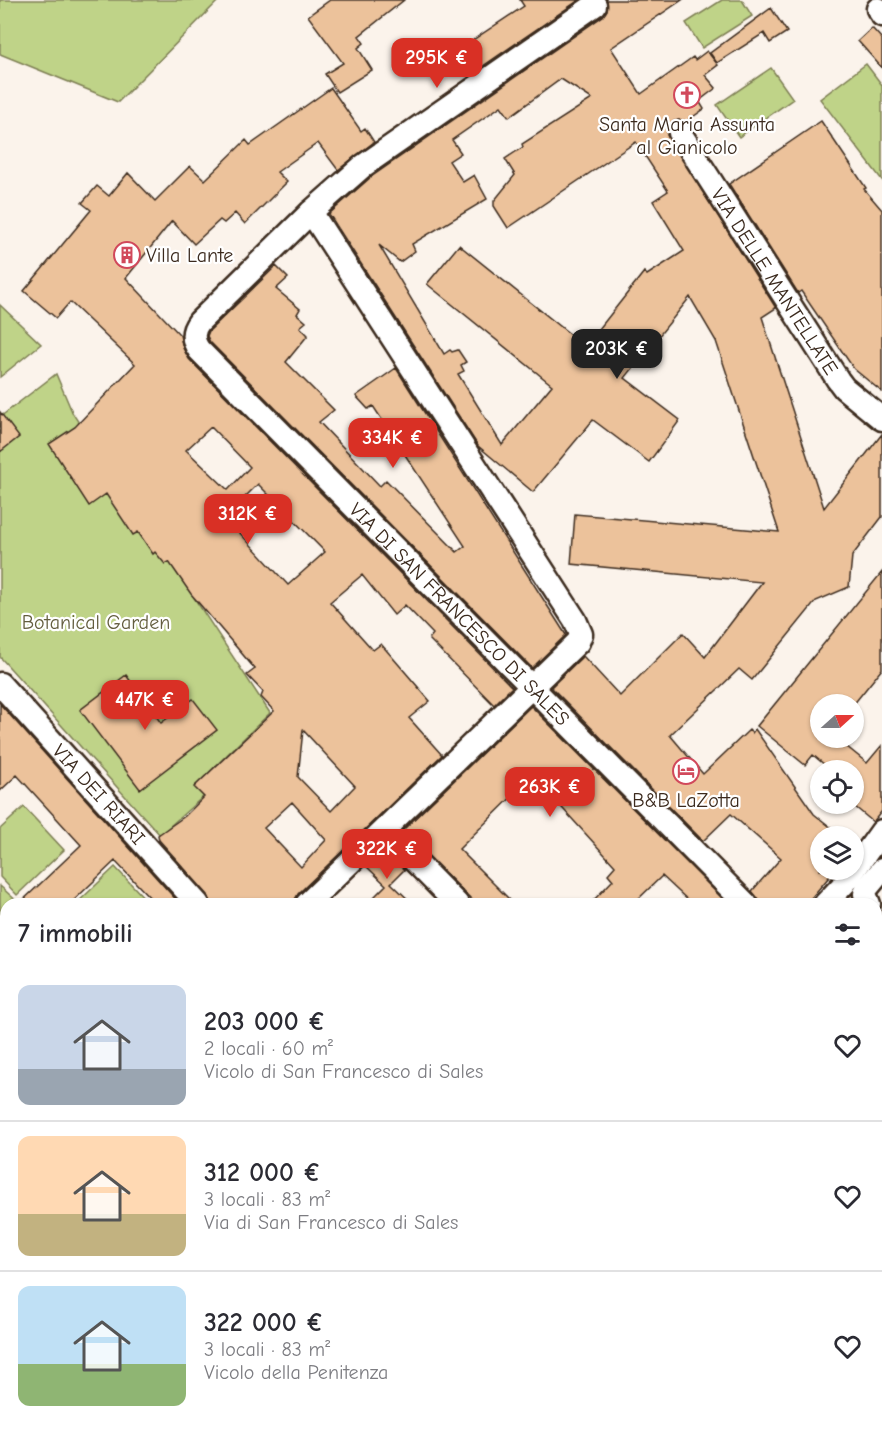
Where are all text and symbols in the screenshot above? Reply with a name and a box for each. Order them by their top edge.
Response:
pin: 295K € [388,38,486,89]
text: 295K € [405,46,469,69]
church icon: Santa Maria Assunta al Gianicolo [672,80,702,110]
place label: Santa Maria Assunta al Gianicolo [599,113,775,159]
street label: VIA DELLE MANTELLATE [706,184,843,379]
building icon: Villa Lante [112,240,142,270]
place label: Villa Lante [146,244,233,267]
pin: 203K € [568,329,666,380]
text: 203K € [585,337,649,360]
pin: 334K € [344,418,442,469]
text: 334K € [362,426,424,449]
pin: 312K € [199,494,297,545]
street label: VIA DI SAN FRANCESCO DI SALES [344,498,574,730]
text: 312K € [218,502,278,525]
park label: Botanical Garden [22,611,170,634]
pin: 447K € [96,680,194,731]
text: 447K € [115,688,175,711]
north arrow [810,694,864,748]
map controls [810,694,864,880]
street label: VIA DEI RIARI [48,739,150,849]
hotel icon: B&B LaZotta [671,756,701,786]
button: locate [810,760,864,814]
pin: 263K € [501,767,599,818]
text: 263K € [519,775,581,798]
place label: B&B LaZotta [632,789,740,812]
button: layers [810,826,864,880]
pin: 322K € [338,829,436,880]
text: 322K € [356,837,418,860]
icon: filters [831,918,864,951]
text: 7 immobili [18,919,133,949]
text: 203 000 € [204,1007,326,1037]
icon: home [66,1009,138,1081]
icon: heart [831,1029,864,1062]
text: 2 locali · 60 m² [204,1037,333,1060]
text: Vicolo di San Francesco di Sales [204,1060,483,1083]
text: 312 000 € [204,1158,321,1188]
icon: home [66,1160,138,1232]
icon: heart [831,1180,864,1213]
text: 3 locali · 83 m² [204,1188,330,1211]
text: Via di San Francesco di Sales [204,1211,458,1234]
text: 322 000 € [204,1308,324,1338]
icon: home [66,1310,138,1382]
icon: heart [831,1330,864,1363]
text: 3 locali · 83 m² [204,1338,330,1361]
text: Vicolo della Penitenza [204,1361,388,1384]

